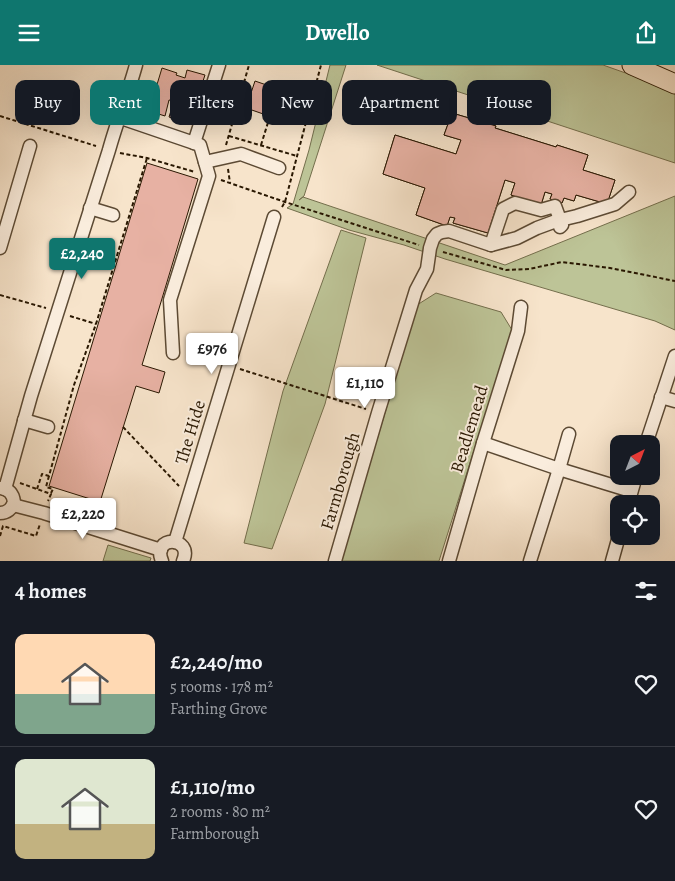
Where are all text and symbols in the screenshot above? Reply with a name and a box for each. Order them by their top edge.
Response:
text: Dwello [305,18,370,48]
icon: menu [15,19,43,47]
icon: share [632,19,660,47]
chip: Buy [15,80,80,125]
chip: Rent [90,80,160,125]
chip: Filters [170,80,252,125]
chip: New [262,80,332,125]
chip: Apartment [342,80,457,125]
chip: House [467,80,551,125]
pin: £2,240 [41,237,123,280]
text: £2,240 [60,243,104,265]
pin: £976 [182,333,242,375]
text: £976 [197,338,227,360]
pin: £1,110 [324,367,406,409]
text: £1,110 [346,372,384,394]
street label: Beadlemead [444,382,494,476]
street label: The Hide [169,397,211,467]
street label: Farmborough [315,429,366,533]
north arrow [610,435,660,485]
map controls [610,435,660,545]
button: locate [610,495,660,545]
pin: £2,220 [42,497,124,540]
text: £2,220 [61,503,105,525]
text: 4 homes [15,577,87,605]
icon: filters [632,577,660,605]
text: £2,240/mo [170,648,263,676]
icon: home [55,654,115,714]
icon: heart [632,670,660,698]
text: 5 rooms · 178 m² [170,676,273,698]
text: Farthing Grove [170,698,267,720]
text: £1,110/mo [170,773,255,801]
icon: home [55,779,115,839]
icon: heart [632,795,660,823]
text: 2 rooms · 80 m² [170,801,270,823]
text: Farmborough [170,823,260,845]

